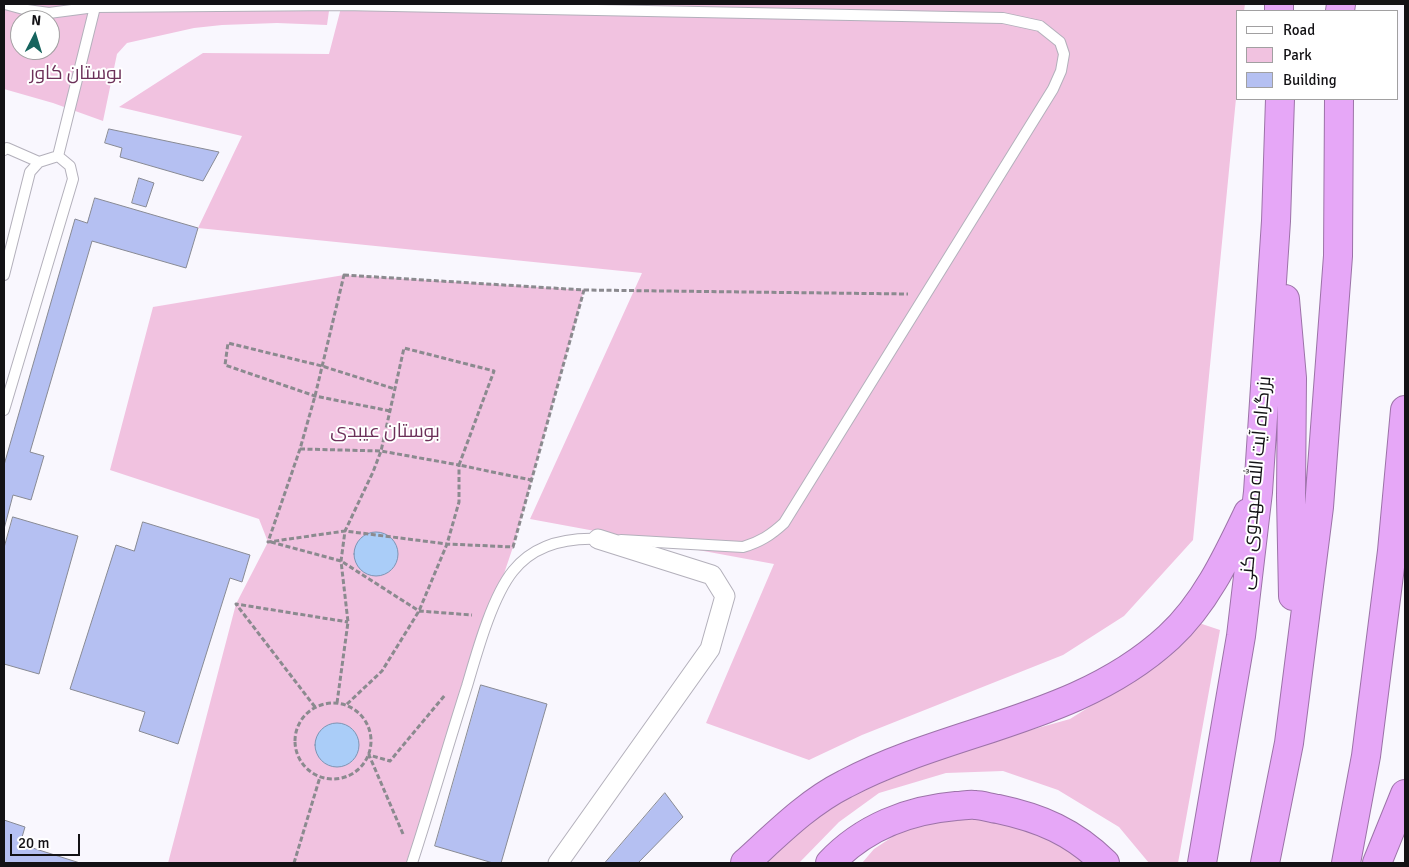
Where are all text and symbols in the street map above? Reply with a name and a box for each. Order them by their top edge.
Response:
north arrow [10,10,60,60]
legend [1236,10,1399,100]
text: N [31,12,42,29]
text: Road [1283,21,1315,39]
text: Park [1283,46,1312,64]
park label: بوستان کاور [30,63,122,85]
text: Building [1283,71,1337,89]
street label: بزرگراه آیت الله مهدوی کنی [1235,375,1277,591]
park label: بوستان عیبدی [330,421,440,443]
scale bar [12,824,82,856]
text: 20 m [18,834,49,852]

